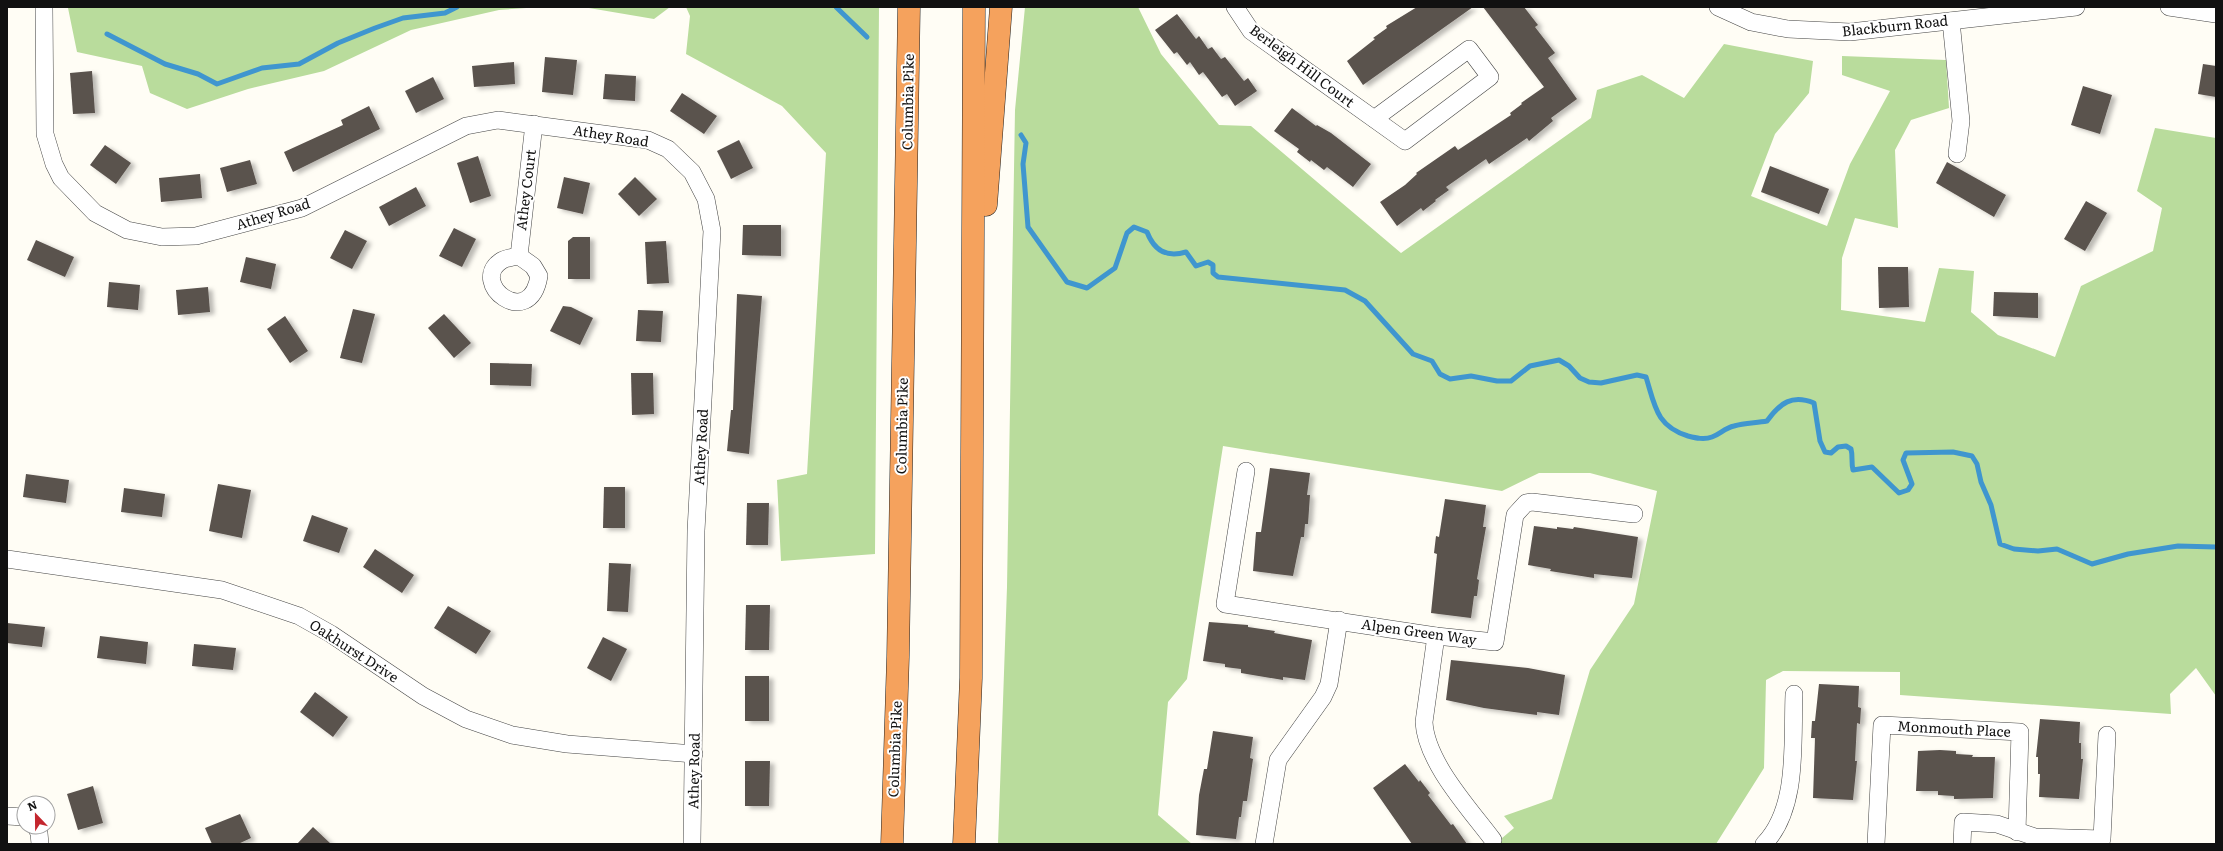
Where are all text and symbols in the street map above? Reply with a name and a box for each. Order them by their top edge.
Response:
street label: Blackburn Road [1841,9,1949,41]
street label: Berleigh Hill Court [1246,19,1359,111]
street label: Columbia Pike [896,54,918,150]
street label: Athey Road [572,119,651,151]
street label: Athey Court [510,148,540,232]
street label: Athey Road [233,192,313,234]
street label: Columbia Pike [890,378,912,474]
street label: Athey Road [688,408,712,486]
street label: Alpen Green Way [1360,613,1479,649]
street label: Oakhurst Drive [306,614,403,686]
street label: Columbia Pike [882,700,906,798]
street label: Monmouth Place [1897,715,2011,741]
street label: Athey Road [682,732,704,809]
north arrow [16,795,56,835]
text: N [25,796,39,814]

